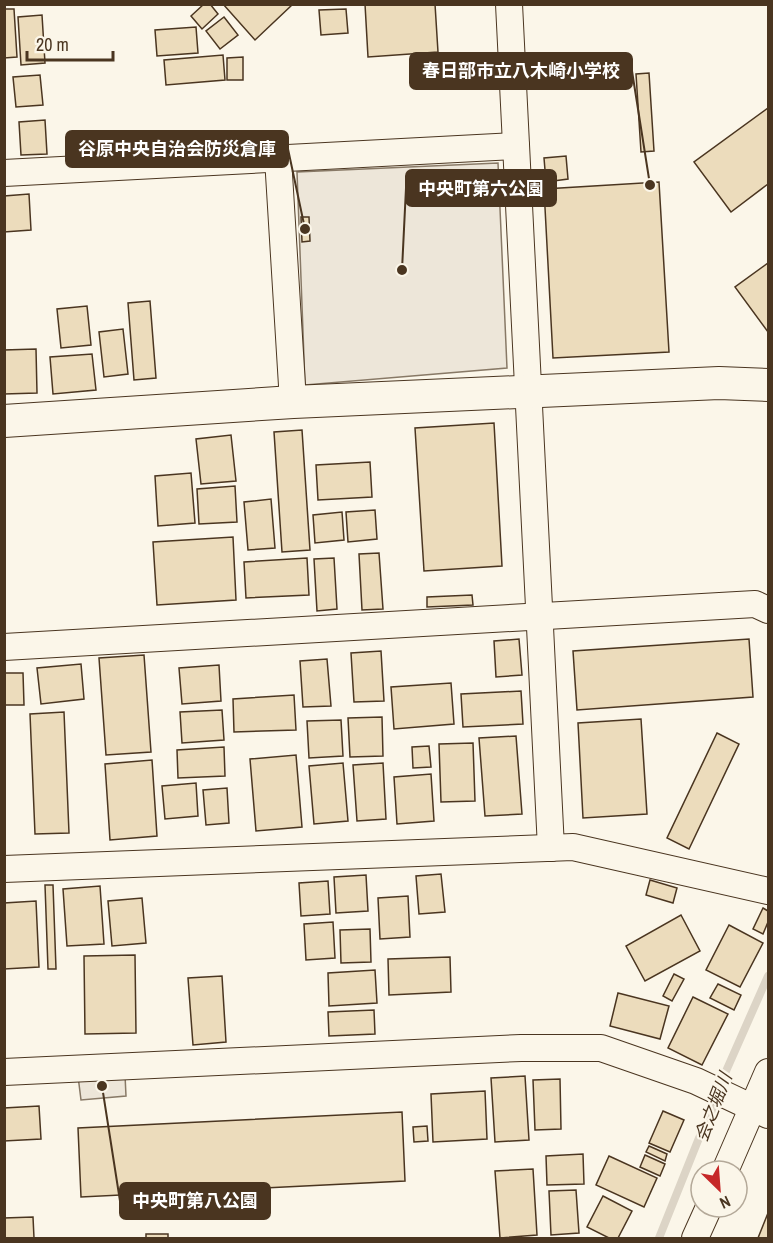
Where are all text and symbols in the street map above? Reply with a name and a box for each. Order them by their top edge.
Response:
scale bar [27,24,112,62]
text: 20 m [36,32,69,57]
callout: 春日部市立八木崎小学校 [410,53,632,89]
text: 春日部市立八木崎小学校 [422,58,620,83]
callout: 谷原中央自治会防災倉庫 [66,131,288,167]
text: 谷原中央自治会防災倉庫 [78,136,276,161]
callout: 中央町第六公園 [406,170,556,206]
text: 中央町第六公園 [418,176,544,201]
water label: 会之堀川 [688,1067,738,1145]
north arrow [689,1159,749,1219]
callout: 中央町第八公園 [120,1183,270,1219]
text: 中央町第八公園 [132,1188,258,1213]
text: N [716,1191,734,1215]

